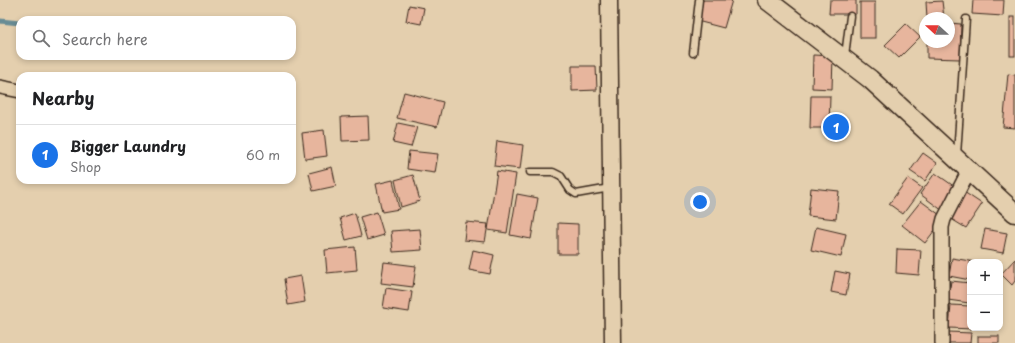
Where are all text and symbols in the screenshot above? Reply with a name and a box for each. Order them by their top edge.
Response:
north arrow [919,12,955,48]
search box [16,16,296,60]
icon: search [30,27,52,49]
text: Search here [62,27,148,50]
text: Nearby [32,85,94,111]
pin: 1 [823,112,849,142]
text: Bigger Laundry [70,134,186,157]
text: 1 [42,145,48,164]
text: 60 m [246,145,280,164]
text: Shop [70,157,101,176]
your location [690,192,710,212]
map controls [967,259,1003,331]
button: + [967,259,1003,295]
button: − [967,295,1003,331]

